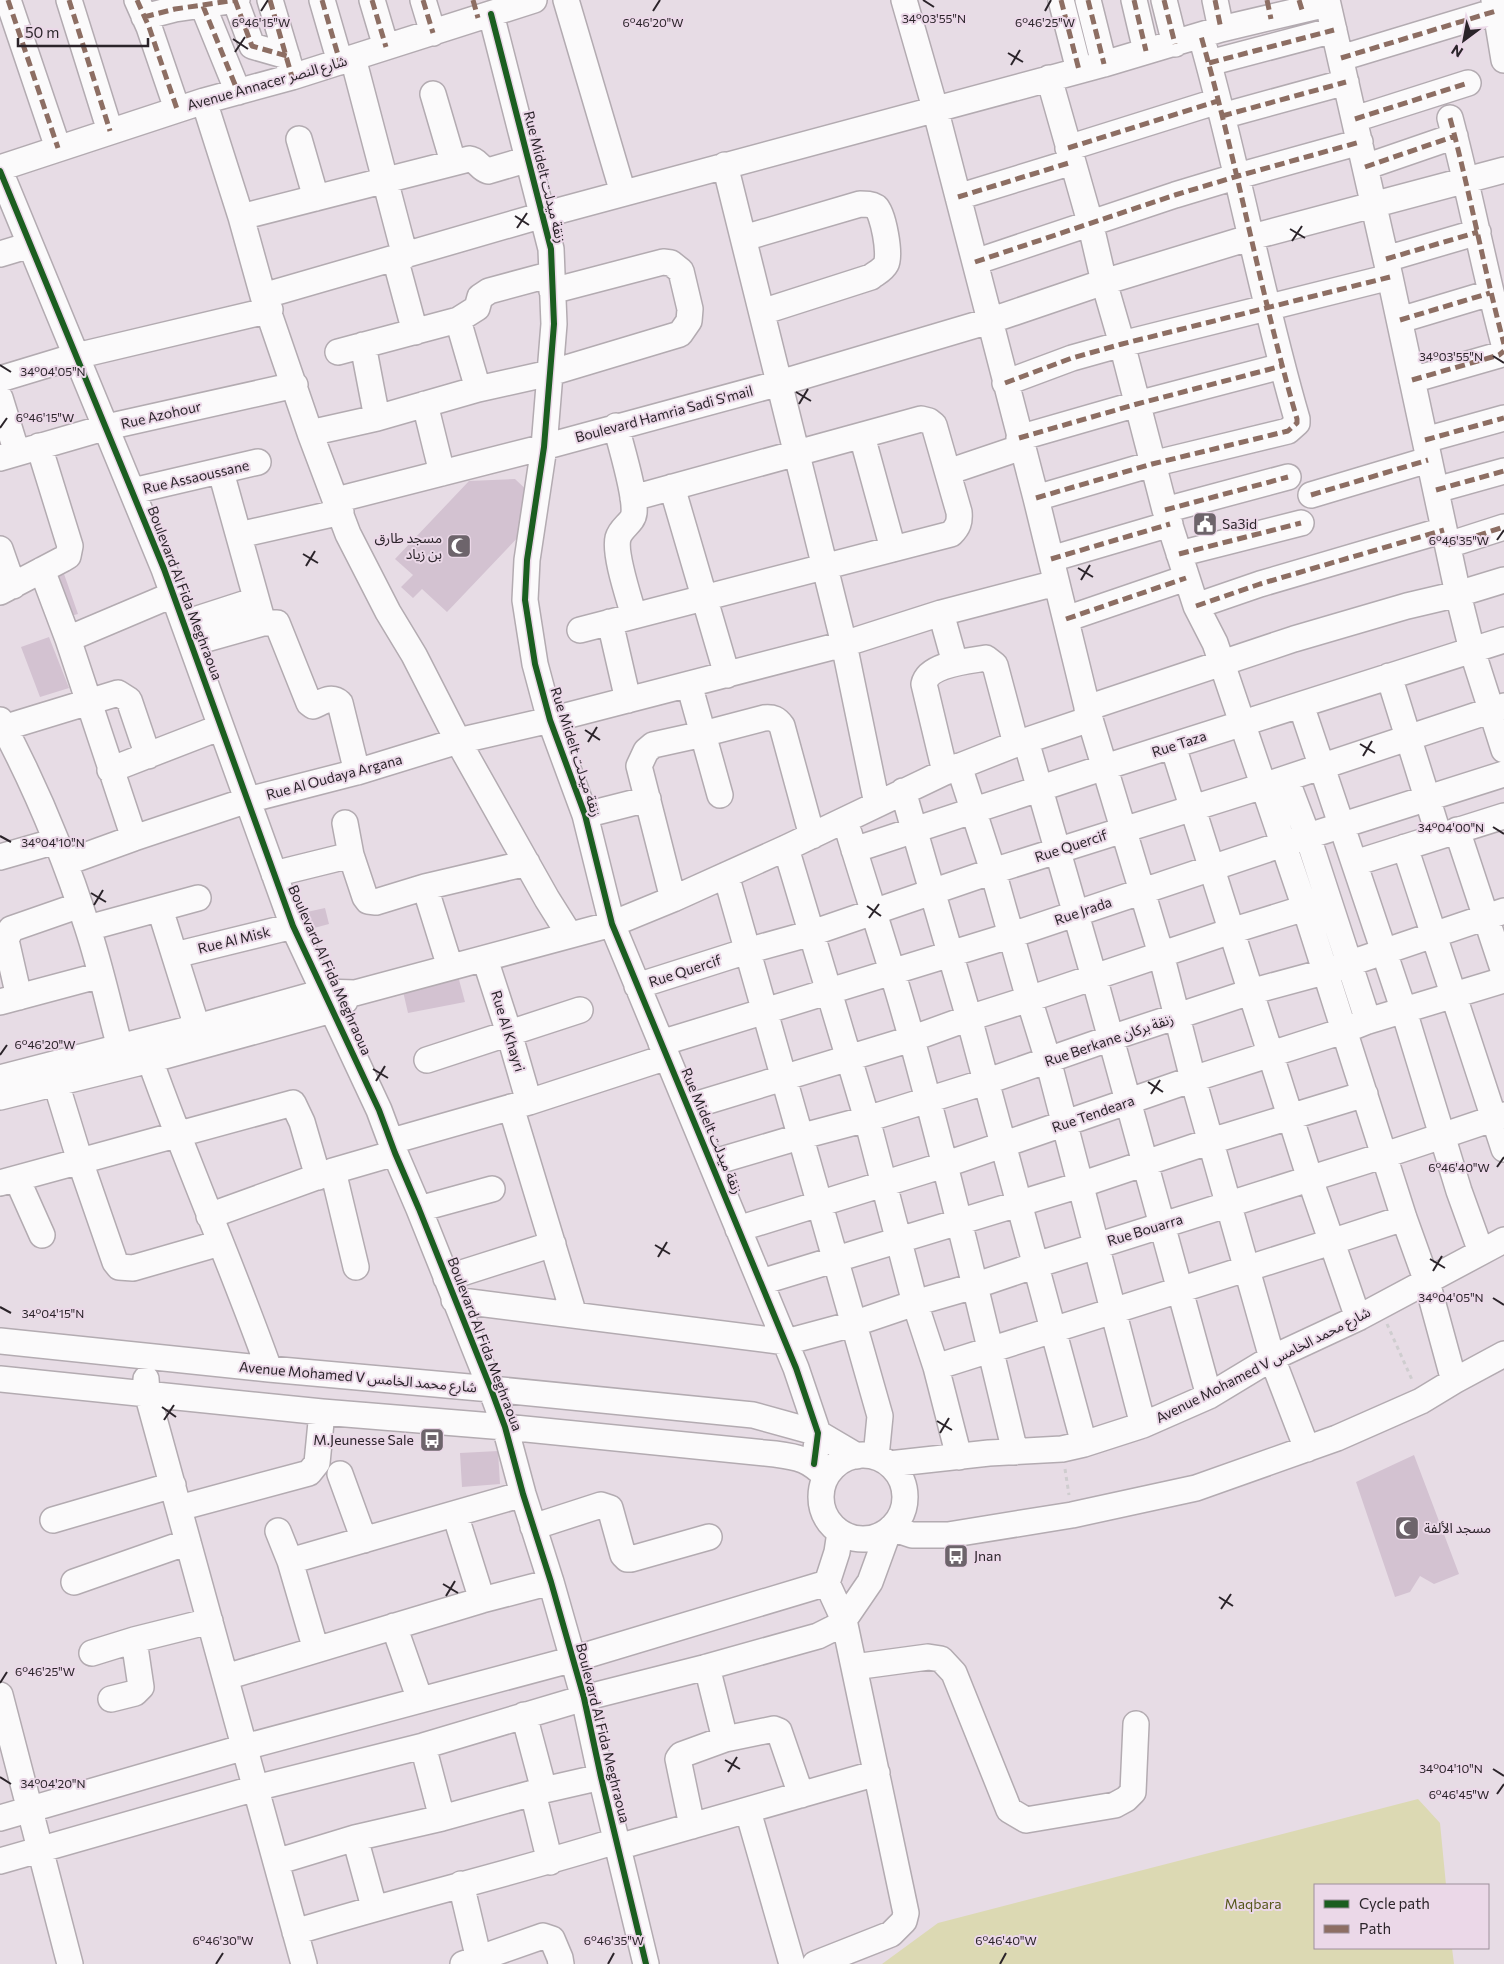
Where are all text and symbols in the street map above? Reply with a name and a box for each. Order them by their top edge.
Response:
text: 34°03'55"N [902,11,966,25]
scale bar [18,15,148,47]
text: 6°46'15"W [232,15,290,29]
text: 6°46'20"W [623,15,683,29]
text: 6°46'25"W [1015,15,1075,29]
north arrow [1439,15,1489,65]
text: 50 m [25,23,59,41]
text: N [1448,41,1466,61]
street label: Avenue Annacer شارع النصر [185,52,350,116]
street label: Rue Midelt زنقة ميدلت [520,109,570,245]
text: 34°03'55"N [1419,349,1483,363]
text: 34°04'05"N [20,364,86,378]
street label: Boulevard Hamria Sadi S'mail [573,382,755,445]
street label: Rue Azohour [119,397,203,432]
text: 6°46'15"W [16,410,74,424]
street label: Rue Assaoussane [141,456,251,497]
street label: Boulevard Al Fida Meghraoua [144,504,227,682]
public building icon: Sa3id [1192,511,1218,537]
place label: Sa3id [1222,515,1257,532]
place label: مسجد طارق بن زياد [375,529,442,563]
mosque icon: مسجد طارق بن زياد [446,533,472,559]
text: 6°46'35"W [1429,533,1489,547]
street label: Rue Midelt زنقة ميدلت [547,685,605,819]
street label: Rue Taza [1149,727,1208,760]
street label: Rue Al Oudaya Argana [264,750,404,803]
text: 34°04'00"N [1418,820,1484,834]
street label: Rue Quercif [1032,826,1110,865]
text: 34°04'10"N [21,835,85,849]
street label: Boulevard Al Fida Meghraoua [285,882,376,1058]
street label: Rue Jrada [1052,893,1114,928]
street label: Rue Al Misk [196,922,272,957]
street label: Rue Quercif [646,951,724,990]
street label: Rue Al Khayri [488,988,529,1074]
street label: Rue Berkane زنقة بركان [1042,1009,1176,1071]
text: 6°46'20"W [15,1037,75,1051]
street label: Rue Midelt زنقة ميدلت [677,1065,747,1197]
street label: Rue Tendeara [1049,1091,1136,1136]
text: 6°46'40"W [1428,1160,1490,1174]
street label: Rue Bouarra [1105,1210,1185,1249]
street label: Boulevard Al Fida Meghraoua [444,1255,527,1433]
text: 34°04'05"N [1418,1290,1484,1304]
street label: Avenue Mohamed V شارع محمد الخامس [1153,1303,1374,1429]
text: 34°04'15"N [22,1306,84,1320]
street label: Avenue Mohamed V شارع محمد الخامس [238,1358,478,1398]
bus stop icon: M.Jeunesse Sale [419,1427,445,1453]
place label: M.Jeunesse Sale [313,1431,414,1448]
mosque icon: مسجد الألفة [1394,1515,1420,1541]
place label: مسجد الألفة [1424,1519,1491,1536]
bus stop icon: Jnan [943,1543,969,1569]
place label: Jnan [974,1547,1001,1564]
street label: Boulevard Al Fida Meghraoua [573,1641,634,1825]
text: 6°46'25"W [15,1664,75,1678]
text: 34°04'10"N [1419,1761,1483,1775]
text: 34°04'20"N [20,1776,86,1790]
text: 6°46'45"W [1429,1787,1489,1801]
legend [1314,1884,1489,1949]
text: Cycle path [1359,1894,1430,1912]
park label: Maqbara [1224,1895,1282,1912]
text: Path [1359,1919,1391,1937]
text: 6°46'30"W [192,1933,254,1947]
text: 6°46'35"W [584,1933,644,1947]
text: 6°46'40"W [975,1933,1037,1947]

